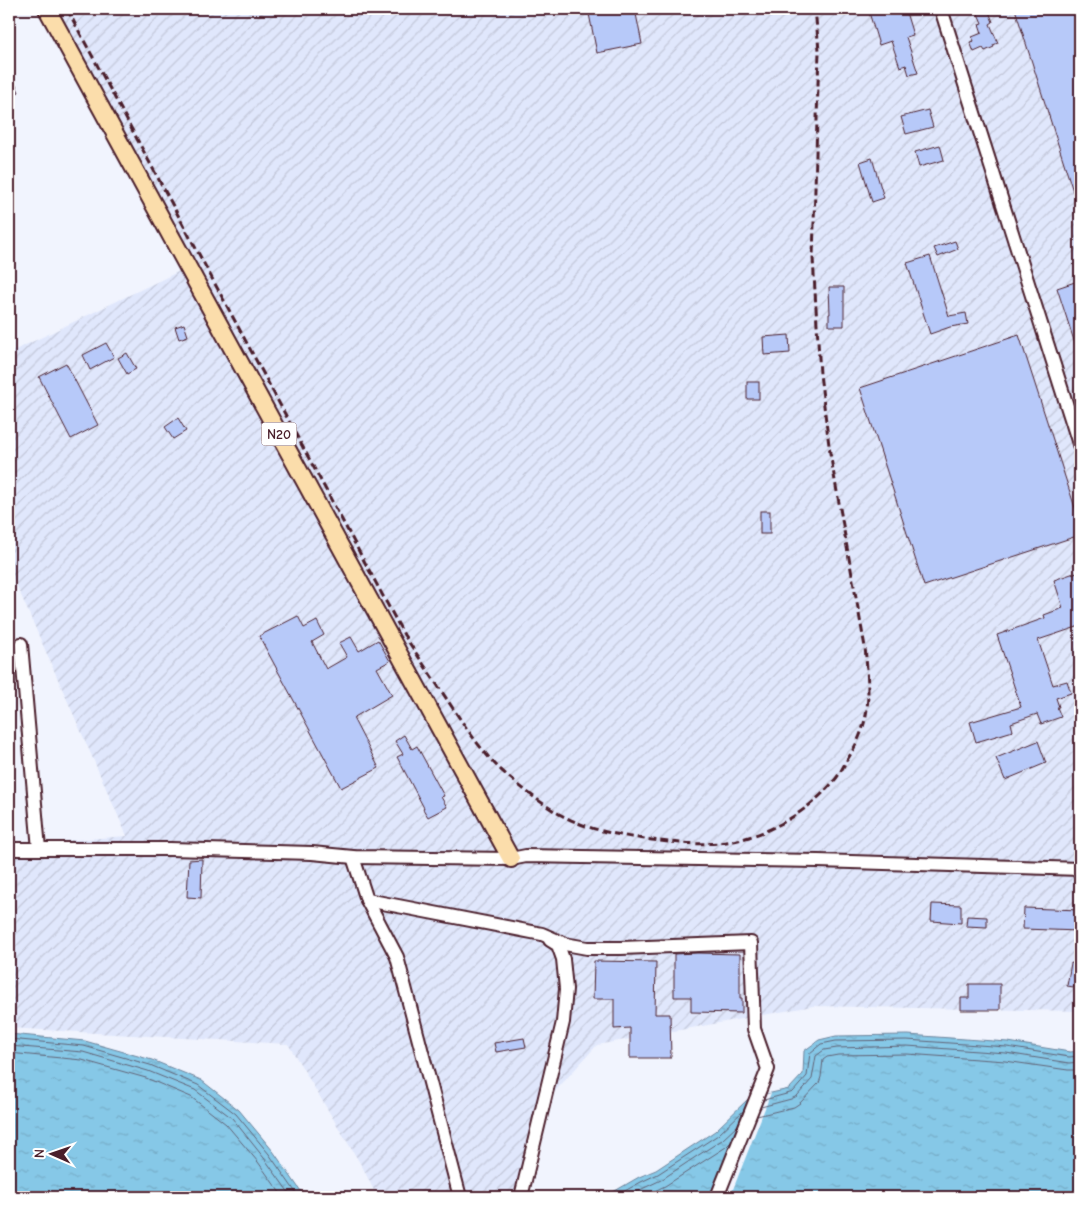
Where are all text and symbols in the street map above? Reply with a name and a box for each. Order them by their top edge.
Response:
road number: N20 [262,422,296,446]
north arrow [28,1128,78,1178]
text: N [31,1149,48,1158]

